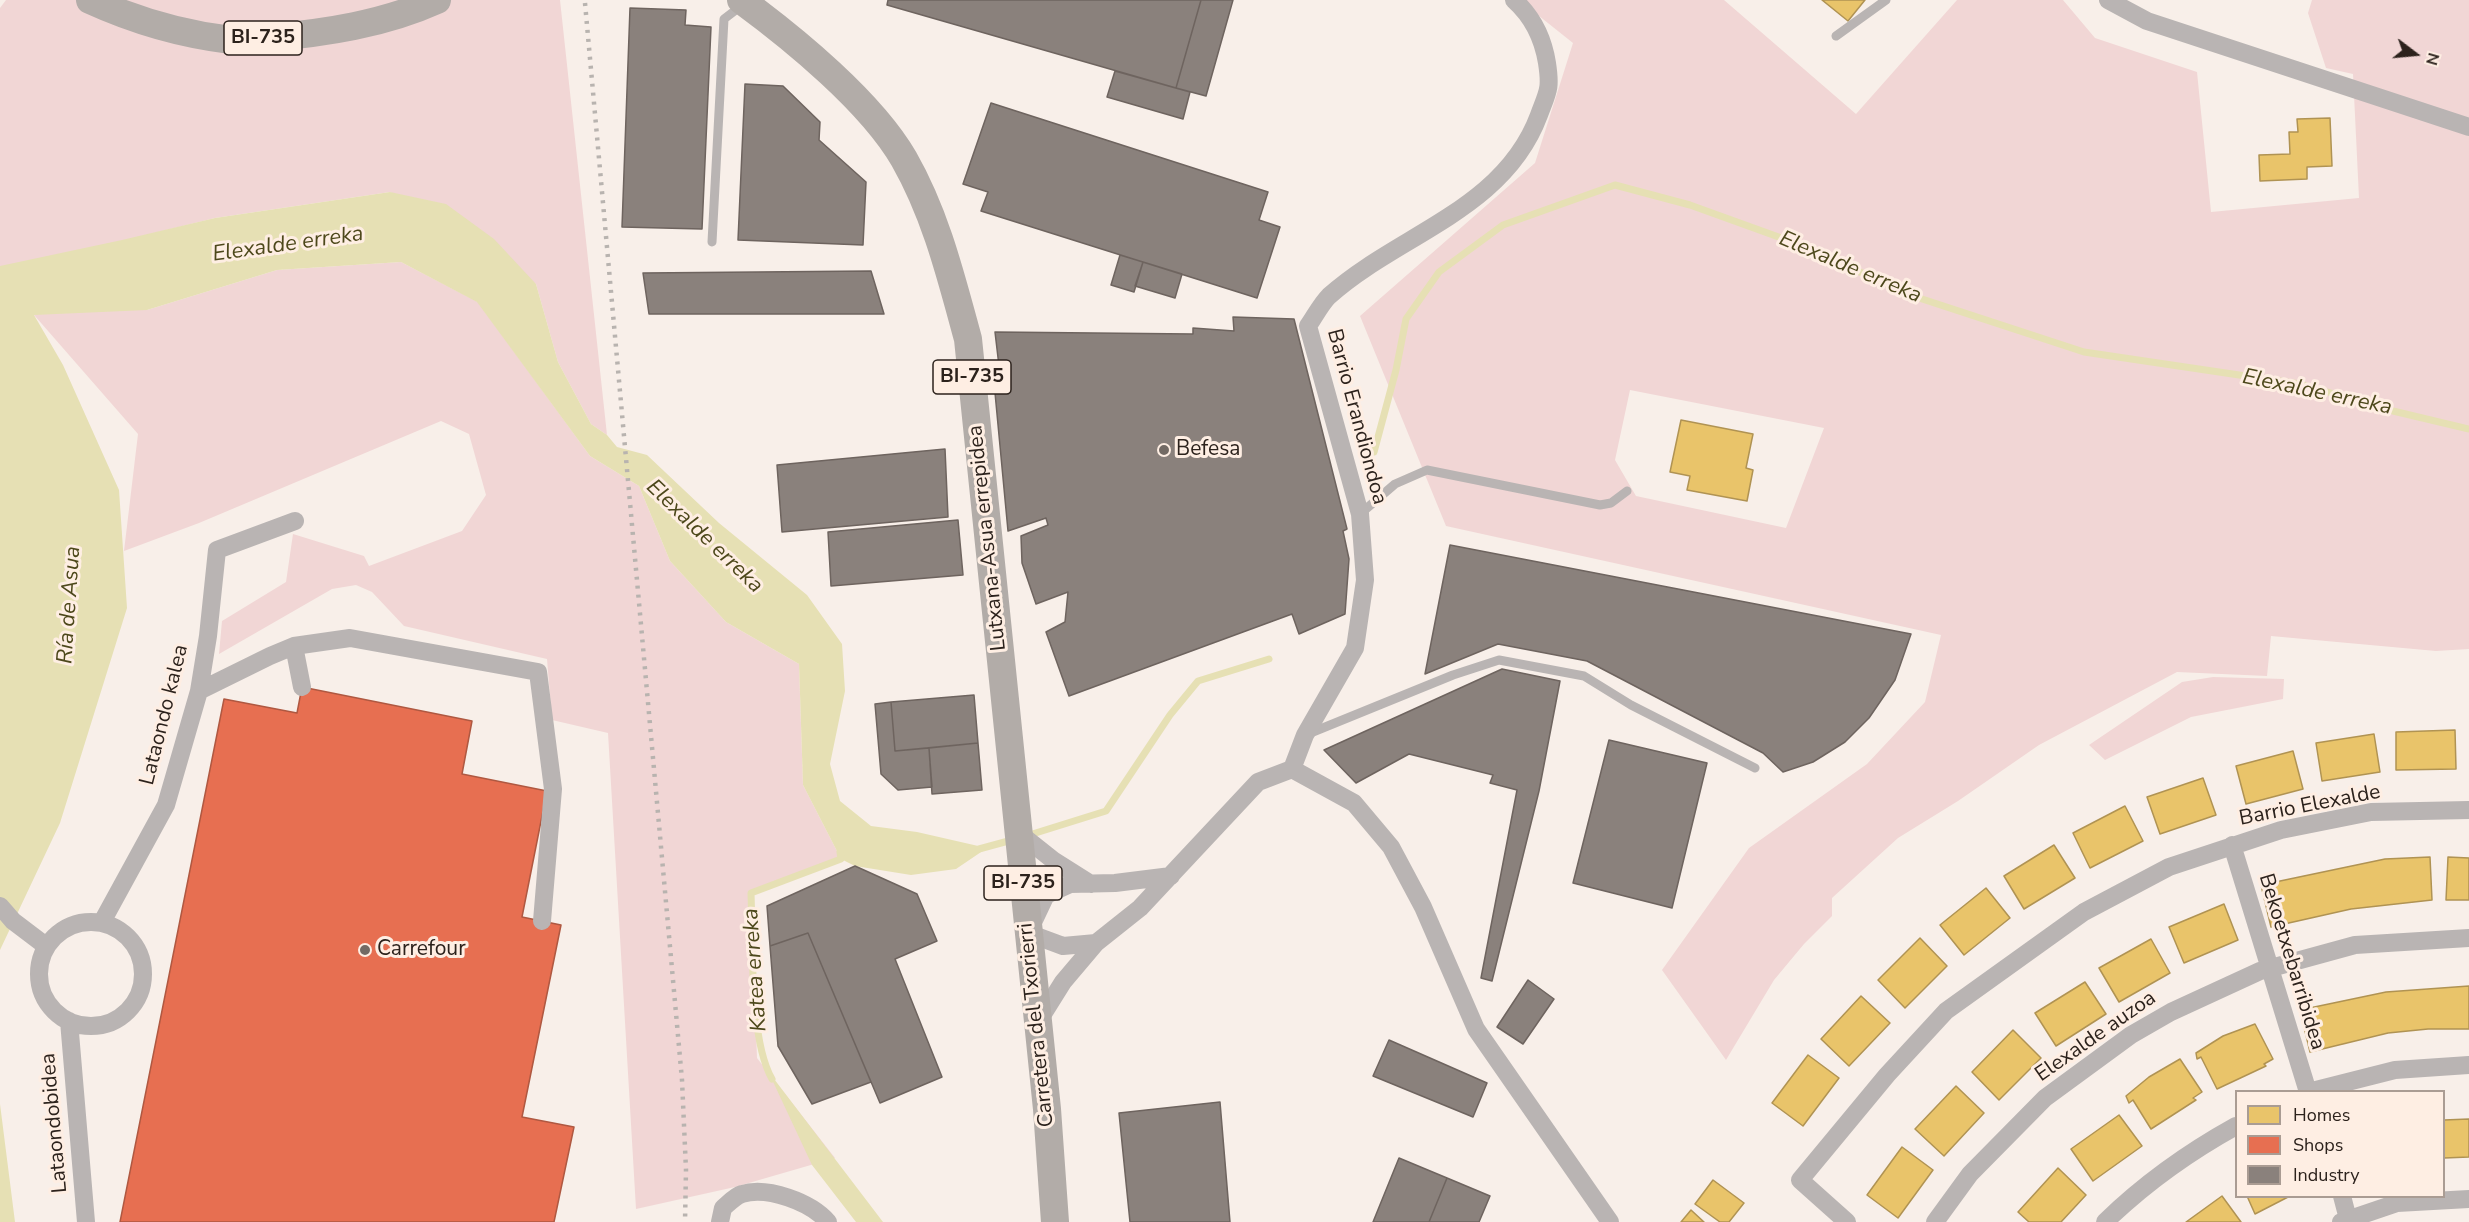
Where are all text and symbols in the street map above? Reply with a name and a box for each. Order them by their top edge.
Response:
road number: BI-735 [224,21,302,55]
north arrow [2385,24,2445,84]
text: N [2420,50,2445,68]
water label: Elexalde erreka [211,221,365,269]
water label: Elexalde erreka [1775,226,1925,310]
street label: Barrio Erandiondoa [1320,326,1392,508]
road number: BI-735 [933,360,1011,394]
water label: Elexalde erreka [2240,364,2394,422]
street label: Lutxana-Asua errepidea [964,424,1012,652]
place label: Befesa [1176,437,1240,463]
marker: Befesa [1157,443,1171,457]
water label: Elexalde erreka [640,475,768,599]
water label: Ría de Asua [53,545,87,665]
street label: Lataondo kalea [135,642,195,788]
street label: Barrio Elexalde [2237,780,2383,832]
road number: BI-735 [984,866,1062,900]
street label: Bekoetxebarribidea [2252,871,2330,1053]
water label: Katea erreka [739,907,773,1033]
street label: Carretera del Txorierri [1014,922,1060,1128]
place label: Carrefour [377,937,466,963]
marker: Carrefour [358,943,372,957]
street label: Elexalde auzoa [2031,986,2161,1088]
street label: Lataondobidea [36,1052,74,1194]
legend [2235,1090,2445,1198]
text: Homes [2293,1103,2350,1127]
text: Shops [2293,1133,2343,1157]
text: Industry [2293,1163,2360,1187]

